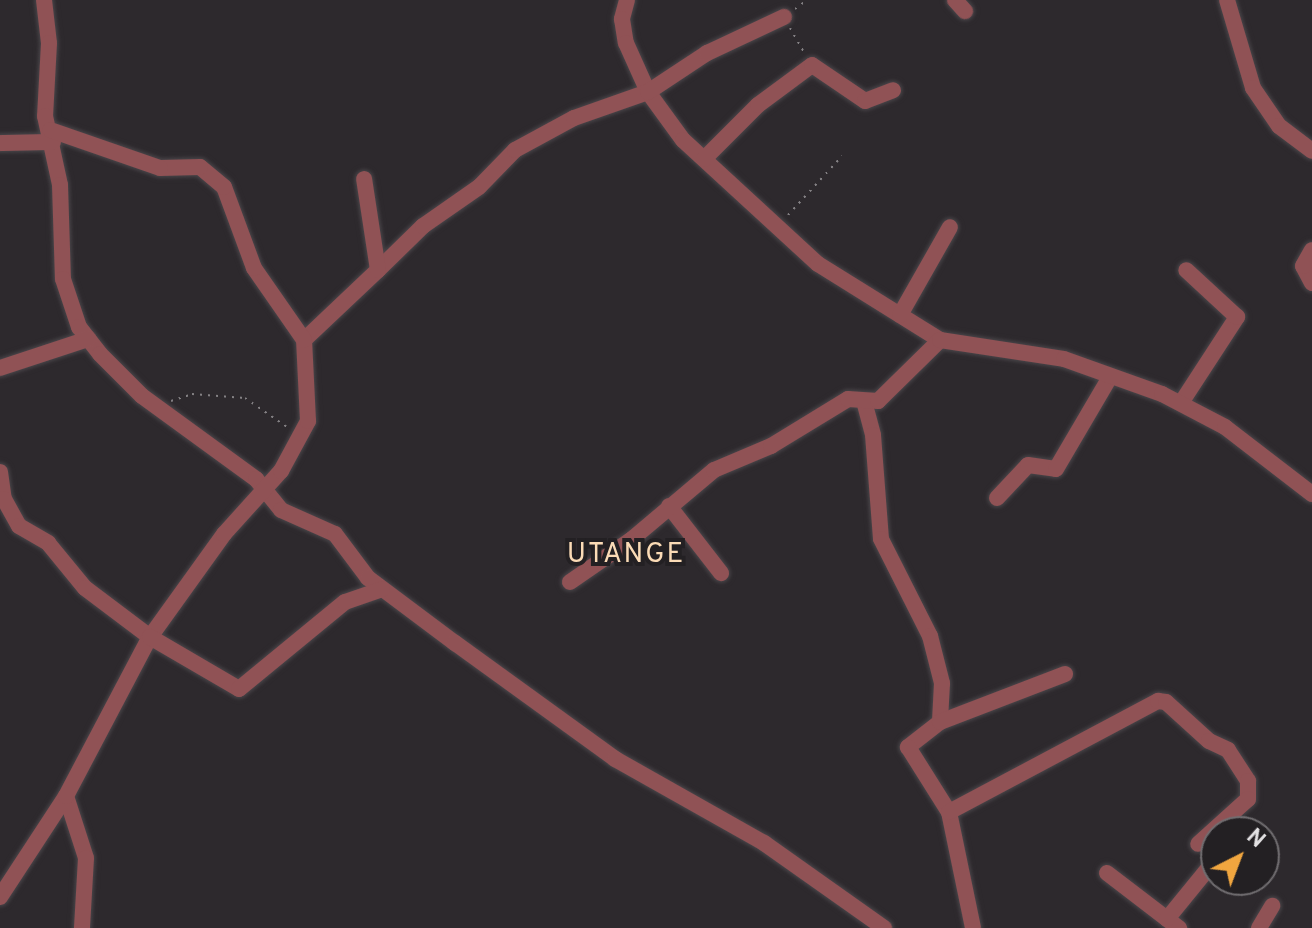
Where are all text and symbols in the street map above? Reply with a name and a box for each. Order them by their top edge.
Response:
district label: UTANGE [567,538,685,572]
north arrow [1200,816,1280,896]
text: N [1240,824,1270,855]

